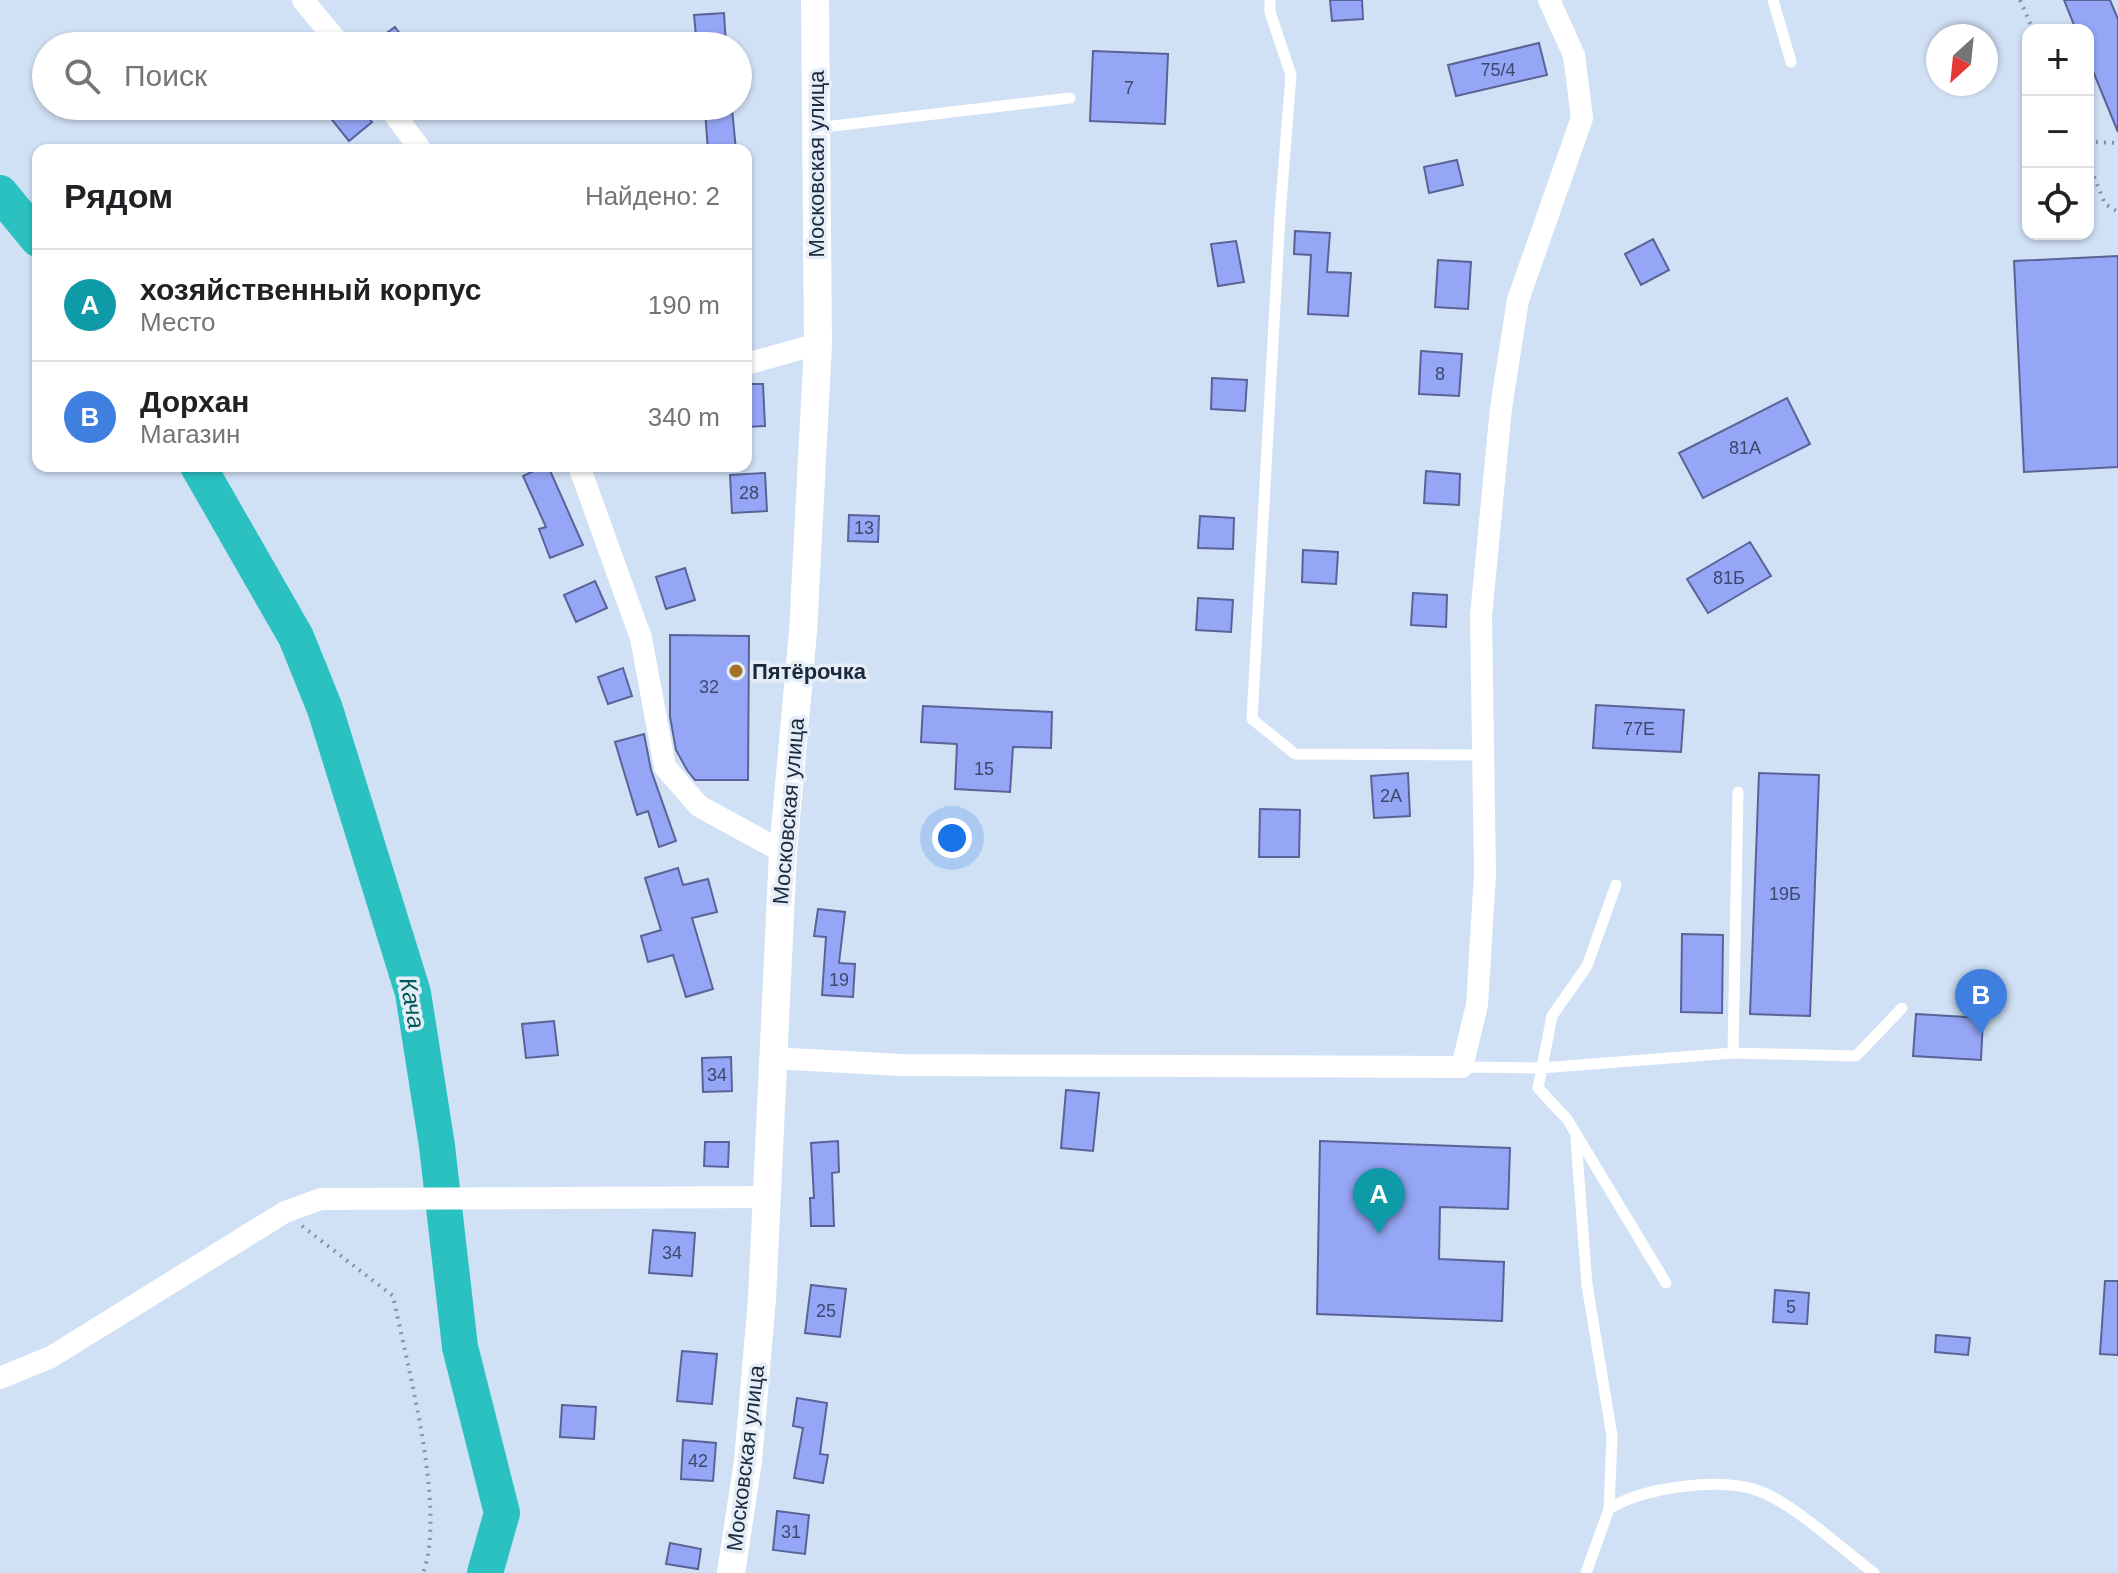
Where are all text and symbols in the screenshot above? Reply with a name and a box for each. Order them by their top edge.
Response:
north arrow [1926,24,1998,96]
map controls [2022,24,2094,240]
button: + [2022,24,2094,96]
search box [32,32,752,120]
icon: search [60,54,104,98]
text: Поиск [124,59,207,92]
house number: 75/4 [1480,60,1516,80]
street label: Московская улица [804,70,829,258]
house number: 7 [1124,78,1134,98]
button: − [2022,96,2094,168]
button: locate [2022,168,2094,240]
text: Рядом [64,177,173,215]
text: Найдено: 2 [585,181,720,211]
text: хозяйственный корпус [140,273,481,306]
text: A [81,290,99,320]
text: 190 m [648,290,720,320]
text: Место [140,307,216,337]
house number: 8 [1435,364,1445,384]
text: Дорхан [140,385,249,418]
text: B [81,402,99,432]
text: 340 m [648,402,720,432]
text: Магазин [140,419,240,449]
house number: 81А [1729,438,1761,458]
house number: 28 [739,483,759,503]
house number: 13 [854,518,874,538]
house number: 81Б [1713,568,1745,588]
place label: Пятёрочка [752,659,867,684]
marker: Пятёрочка [727,662,745,680]
house number: 32 [699,677,719,697]
street label: Московская улица [768,716,809,905]
house number: 77Е [1623,719,1655,739]
house number: 15 [974,759,994,779]
house number: 2А [1380,786,1402,806]
your location [932,818,972,858]
house number: 19Б [1769,884,1801,904]
pin: B [1955,969,2007,1035]
house number: 19 [829,970,849,990]
water label: Кача [394,975,431,1031]
house number: 34 [707,1065,727,1085]
pin: A [1353,1168,1405,1234]
house number: 34 [662,1243,682,1263]
house number: 5 [1786,1297,1796,1317]
house number: 25 [816,1301,836,1321]
street label: Московская улица [722,1363,769,1552]
house number: 42 [688,1451,708,1471]
house number: 31 [781,1522,801,1542]

